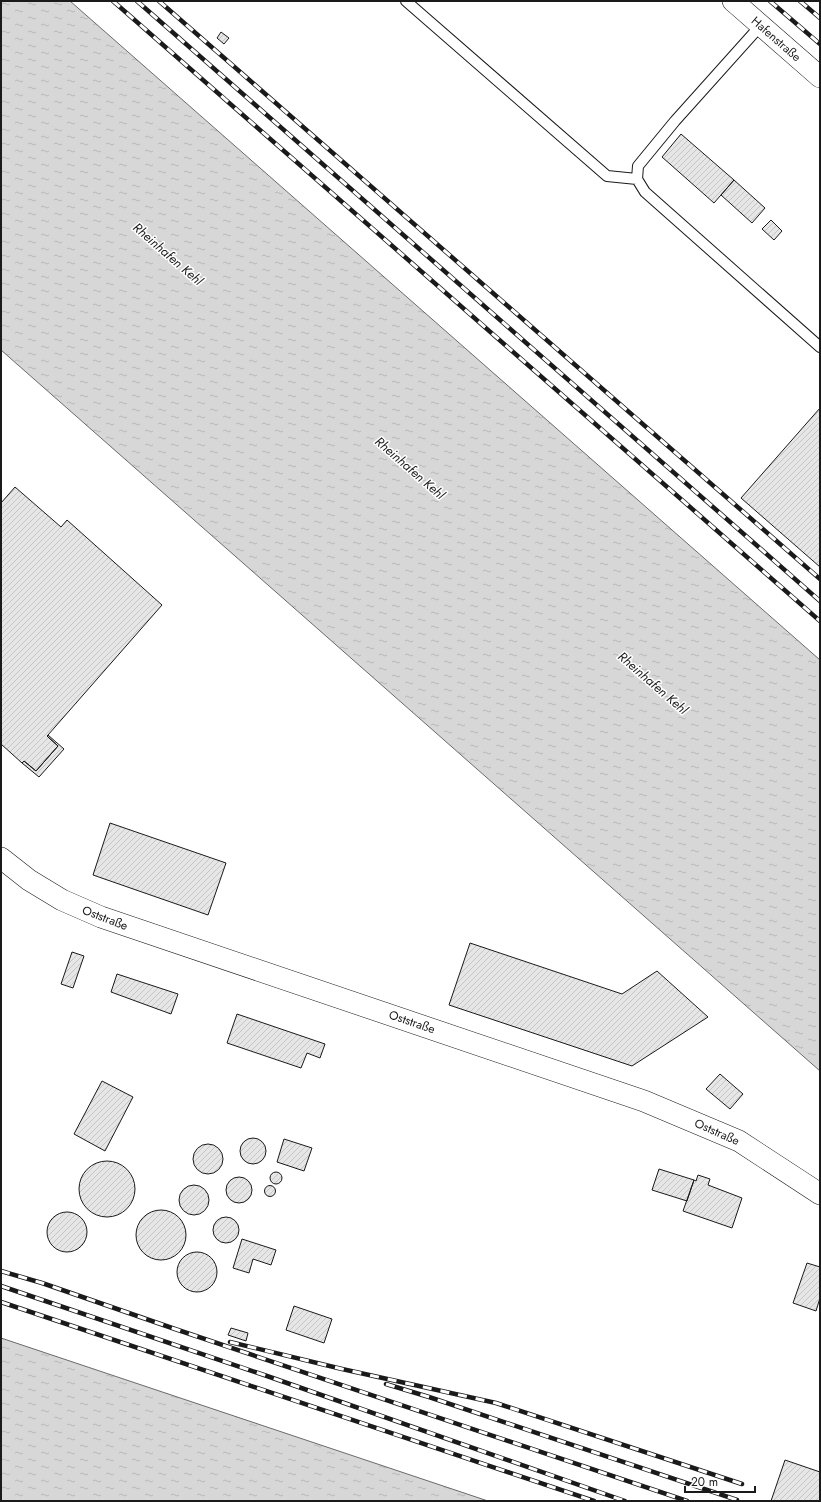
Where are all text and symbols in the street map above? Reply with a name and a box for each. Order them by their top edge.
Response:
street label: Hafenstraße [747,12,805,66]
water label: Rheinhafen Kehl [129,218,208,291]
water label: Rheinhafen Kehl [371,432,450,505]
water label: Rheinhafen Kehl [614,647,693,720]
street label: Oststraße [79,901,131,935]
street label: Oststraße [386,1006,438,1038]
street label: Oststraße [692,1114,742,1150]
scale bar [685,1468,755,1494]
text: 20 m [691,1473,718,1491]

